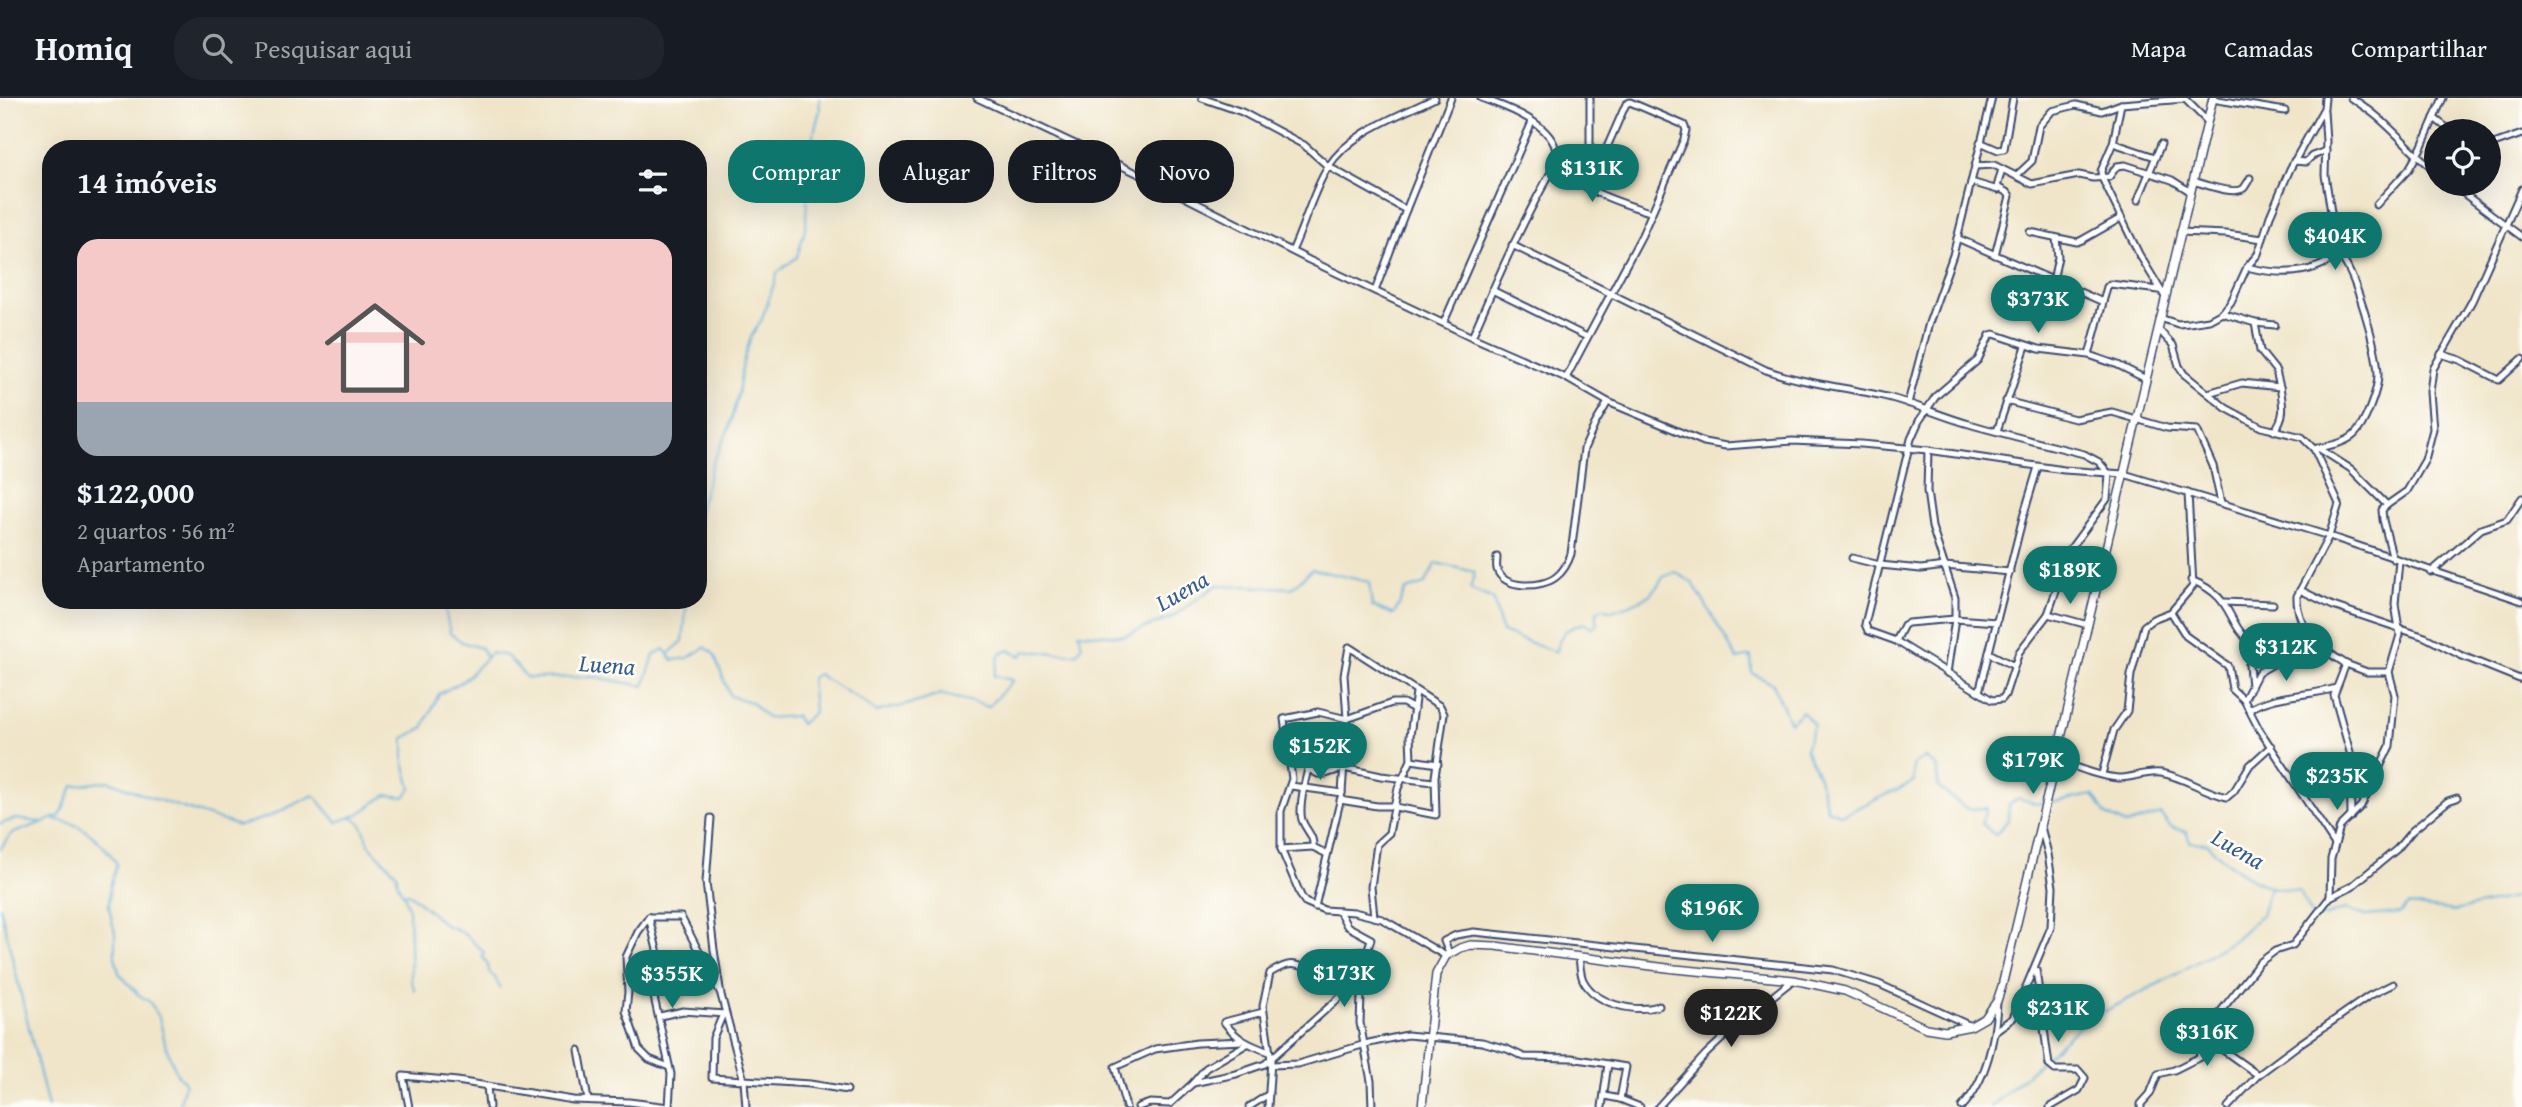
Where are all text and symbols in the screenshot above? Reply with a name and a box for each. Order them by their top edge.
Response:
search box [174,17,664,80]
text: Homiq [35,24,132,72]
icon: search [198,29,236,67]
text: Pesquisar aqui [254,29,412,68]
text: Mapa [2131,31,2186,66]
text: Camadas [2224,31,2313,66]
text: Compartilhar [2351,31,2487,66]
map controls [2424,119,2501,196]
button: locate [2424,119,2501,196]
chip: Comprar [728,140,865,203]
chip: Alugar [879,140,994,203]
chip: Filtros [1008,140,1121,203]
chip: Novo [1135,140,1234,203]
pin: $131K [1543,144,1641,204]
text: $131K [1561,150,1623,183]
text: 14 imóveis [77,160,217,204]
icon: filters [634,163,672,201]
pin: $404K [2286,212,2384,272]
text: $404K [2304,218,2366,251]
pin: $373K [1989,275,2087,335]
text: $373K [2007,281,2069,314]
icon: home [312,285,438,411]
text: $122,000 [77,470,194,514]
text: 2 quartos · 56 m² [77,514,235,547]
pin: $189K [2021,546,2119,606]
text: Apartamento [77,547,205,580]
text: $189K [2039,552,2101,585]
water label: Luena [1148,561,1215,620]
pin: $312K [2237,624,2335,683]
text: $312K [2255,629,2317,662]
water label: Luena [577,645,636,684]
pin: $152K [1271,722,1369,782]
text: $152K [1289,728,1351,761]
pin: $179K [1984,736,2082,796]
text: $179K [2002,742,2064,775]
pin: $235K [2288,752,2386,812]
text: $235K [2306,758,2368,791]
water label: Luena [2204,819,2271,878]
pin: $196K [1663,884,1761,944]
text: $196K [1681,890,1743,923]
pin: $355K [623,950,721,1010]
pin: $173K [1295,950,1393,1009]
text: $173K [1313,955,1375,988]
text: $355K [641,956,703,989]
pin: $231K [2009,984,2107,1044]
pin: $122K [1682,990,1780,1049]
text: $231K [2027,990,2089,1023]
text: $122K [1700,995,1762,1028]
pin: $316K [2158,1009,2256,1068]
text: $316K [2176,1014,2238,1047]

